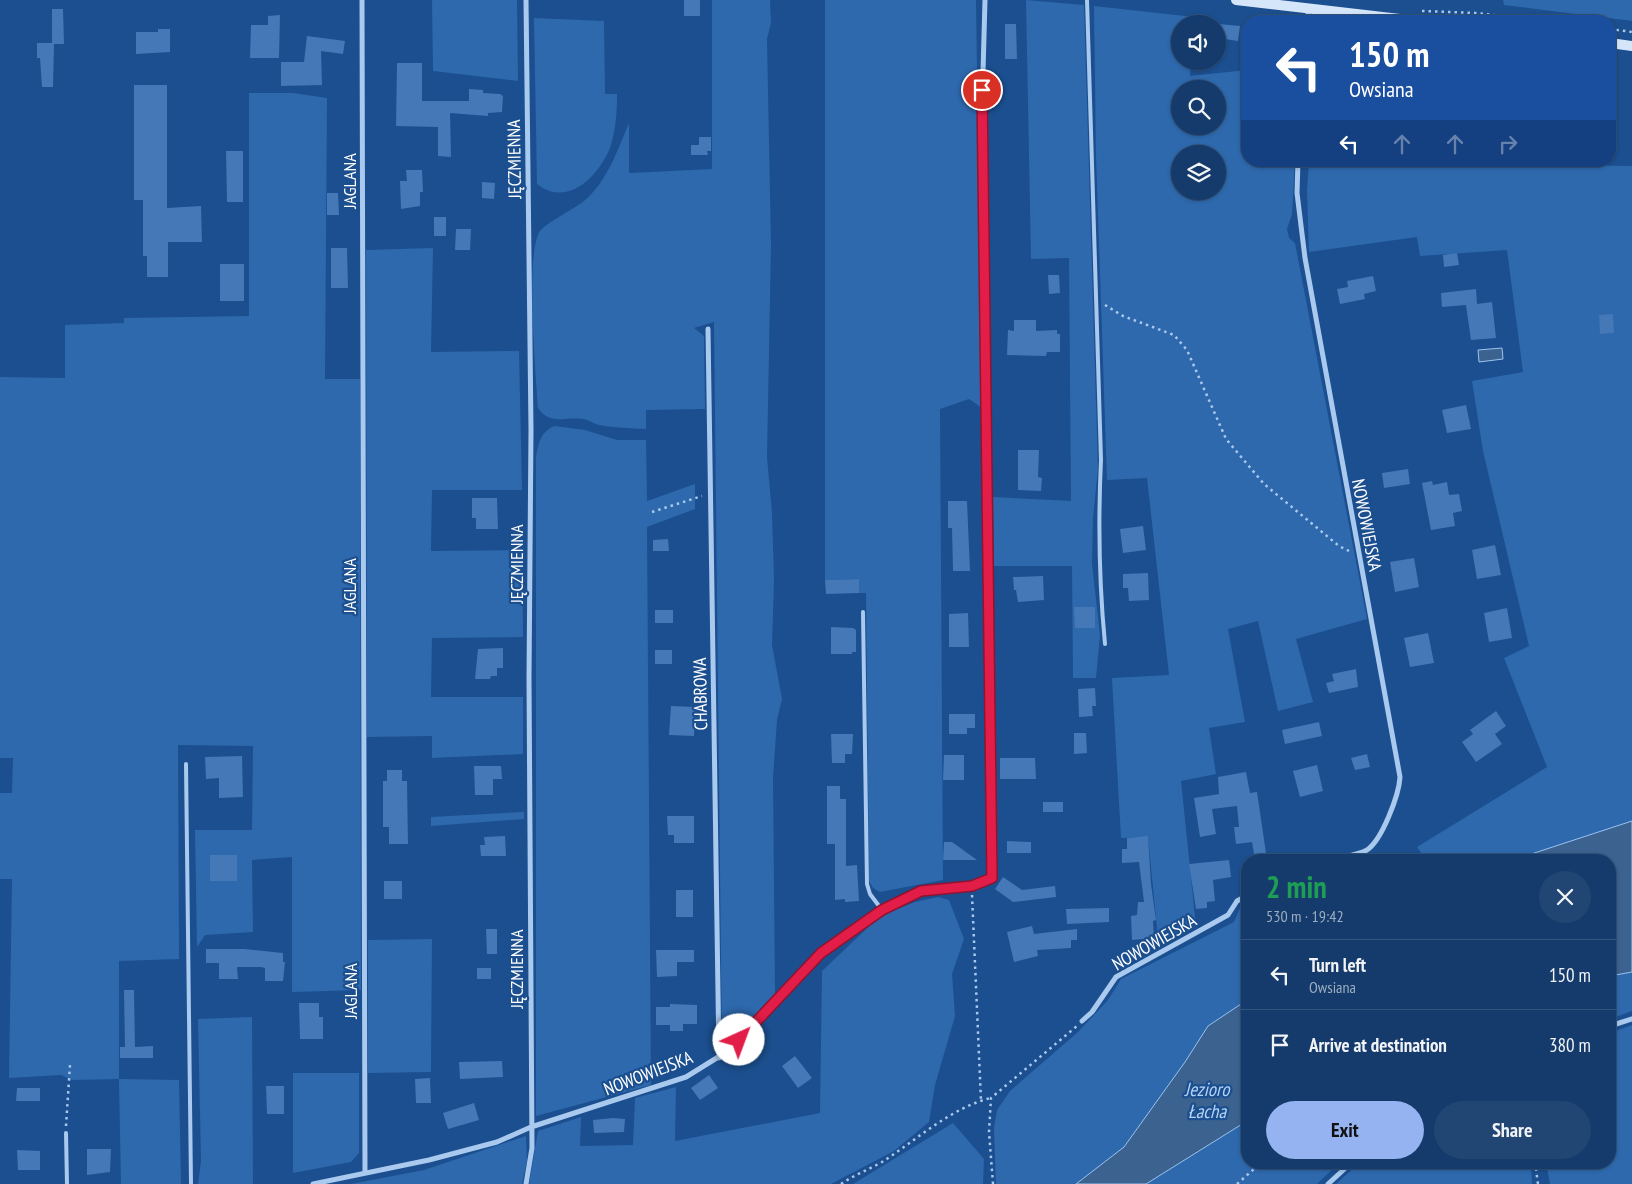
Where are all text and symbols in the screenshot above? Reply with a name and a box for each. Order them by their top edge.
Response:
map controls [1171,15,1226,200]
button: sound [1171,15,1226,70]
text: 150 m [1349,31,1430,77]
icon: left [1266,35,1331,100]
pin [961,69,1003,111]
text: Owsiana [1349,75,1414,103]
icon: arrive [968,76,996,104]
button: search [1171,80,1226,135]
street label: JĘCZMIENNA [502,119,526,200]
icon: left [1335,130,1363,158]
icon: ahead [1388,130,1416,158]
icon: ahead [1441,130,1469,158]
icon: right [1494,130,1522,158]
button: layers [1171,145,1226,200]
street label: JAGLANA [338,153,361,210]
street label: NOWOWIEJSKA [1347,477,1387,574]
street label: JĘCZMIENNA [505,524,528,605]
street label: JAGLANA [338,558,361,615]
street label: CHABROWA [688,657,712,731]
text: 2 min [1266,867,1327,906]
button: close [1539,871,1591,923]
text: 530 m · 19:42 [1266,906,1344,926]
street label: NOWOWIEJSKA [1108,908,1201,975]
street label: JĘCZMIENNA [505,929,528,1010]
text: Turn left [1309,953,1366,977]
icon: left [1266,961,1294,989]
street label: JAGLANA [339,963,362,1020]
text: 150 m [1549,963,1591,987]
text: Owsiana [1309,977,1356,997]
position arrow [712,1013,764,1065]
icon: arrive [1266,1031,1294,1059]
text: Arrive at destination [1309,1033,1447,1057]
text: 380 m [1549,1033,1591,1057]
street label: NOWOWIEJSKA [600,1045,696,1101]
water label: Jezioro Łacha [1184,1077,1231,1123]
button: Exit [1266,1101,1424,1159]
button: Share [1434,1101,1591,1159]

